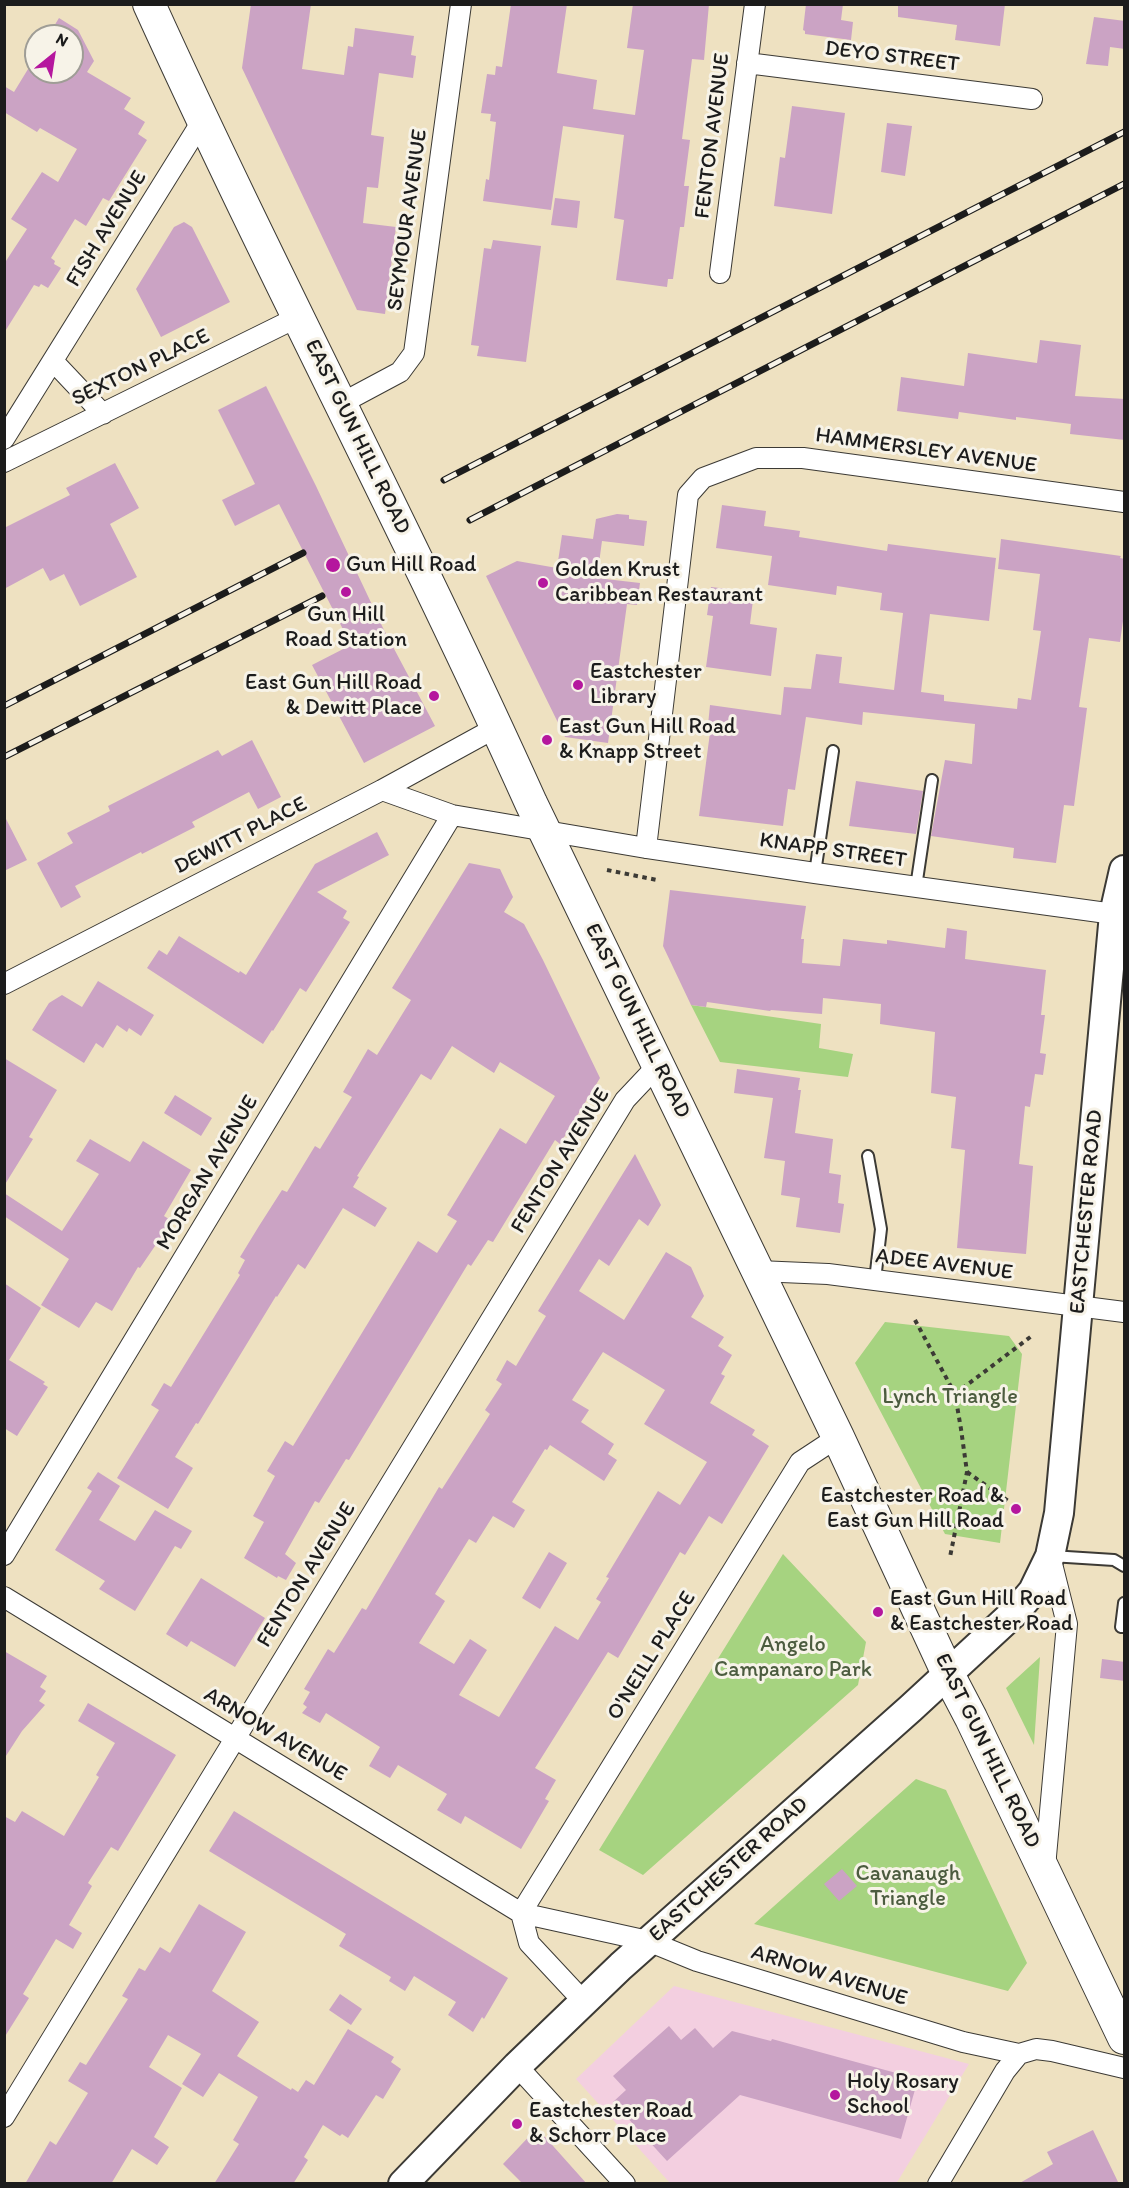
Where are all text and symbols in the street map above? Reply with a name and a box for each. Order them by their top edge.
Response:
north arrow [24,24,84,84]
text: N [53,29,72,51]
street label: DEYO STREET [823,36,961,78]
street label: FENTON AVENUE [690,52,736,220]
street label: SEYMOUR AVENUE [382,128,434,312]
street label: FISH AVENUE [61,166,153,292]
street label: SEXTON PLACE [68,323,214,413]
street label: EAST GUN HILL ROAD [298,335,416,539]
street label: HAMMERSLEY AVENUE [814,422,1038,480]
place label: Gun Hill Road [346,552,476,578]
marker: Gun Hill Road [324,556,342,574]
place label: Golden Krust Caribbean Restaurant [555,557,763,608]
marker: Golden Krust Caribbean Restaurant [536,576,550,590]
marker: Gun Hill Road Station [339,585,353,599]
place label: Gun Hill Road Station [285,602,407,654]
place label: Eastchester Library [590,659,702,710]
place label: East Gun Hill Road & Dewitt Place [245,670,422,722]
marker: Eastchester Library [571,678,585,692]
marker: East Gun Hill Road & Dewitt Place [427,689,441,703]
place label: East Gun Hill Road & Knapp Street [559,714,736,766]
marker: East Gun Hill Road & Knapp Street [540,733,554,747]
street label: DEWITT PLACE [170,791,312,881]
street label: KNAPP STREET [758,828,908,874]
street label: EAST GUN HILL ROAD [578,919,696,1123]
street label: FENTON AVENUE [506,1083,616,1239]
street label: MORGAN AVENUE [151,1091,265,1255]
street label: EASTCHESTER ROAD [1065,1109,1109,1315]
street label: ADEE AVENUE [874,1243,1014,1287]
park label: Lynch Triangle [882,1384,1018,1410]
place label: Eastchester Road & East Gun Hill Road [821,1483,1004,1534]
street label: FENTON AVENUE [252,1497,362,1653]
marker: Eastchester Road & East Gun Hill Road [1009,1502,1023,1516]
place label: East Gun Hill Road & Eastchester Road [890,1586,1073,1638]
street label: O'NEILL PLACE [602,1587,702,1725]
marker: East Gun Hill Road & Eastchester Road [871,1605,885,1619]
park label: Angelo Campanaro Park [714,1632,872,1684]
street label: EAST GUN HILL ROAD [928,1649,1046,1853]
street label: ARNOW AVENUE [199,1682,351,1788]
street label: EASTCHESTER ROAD [644,1792,814,1948]
park label: Cavanaugh Triangle [856,1861,960,1912]
street label: ARNOW AVENUE [748,1940,910,2012]
place label: Holy Rosary School [847,2069,959,2120]
marker: Holy Rosary School [828,2088,842,2102]
place label: Eastchester Road & Schorr Place [529,2098,693,2150]
marker: Eastchester Road & Schorr Place [510,2117,524,2131]

